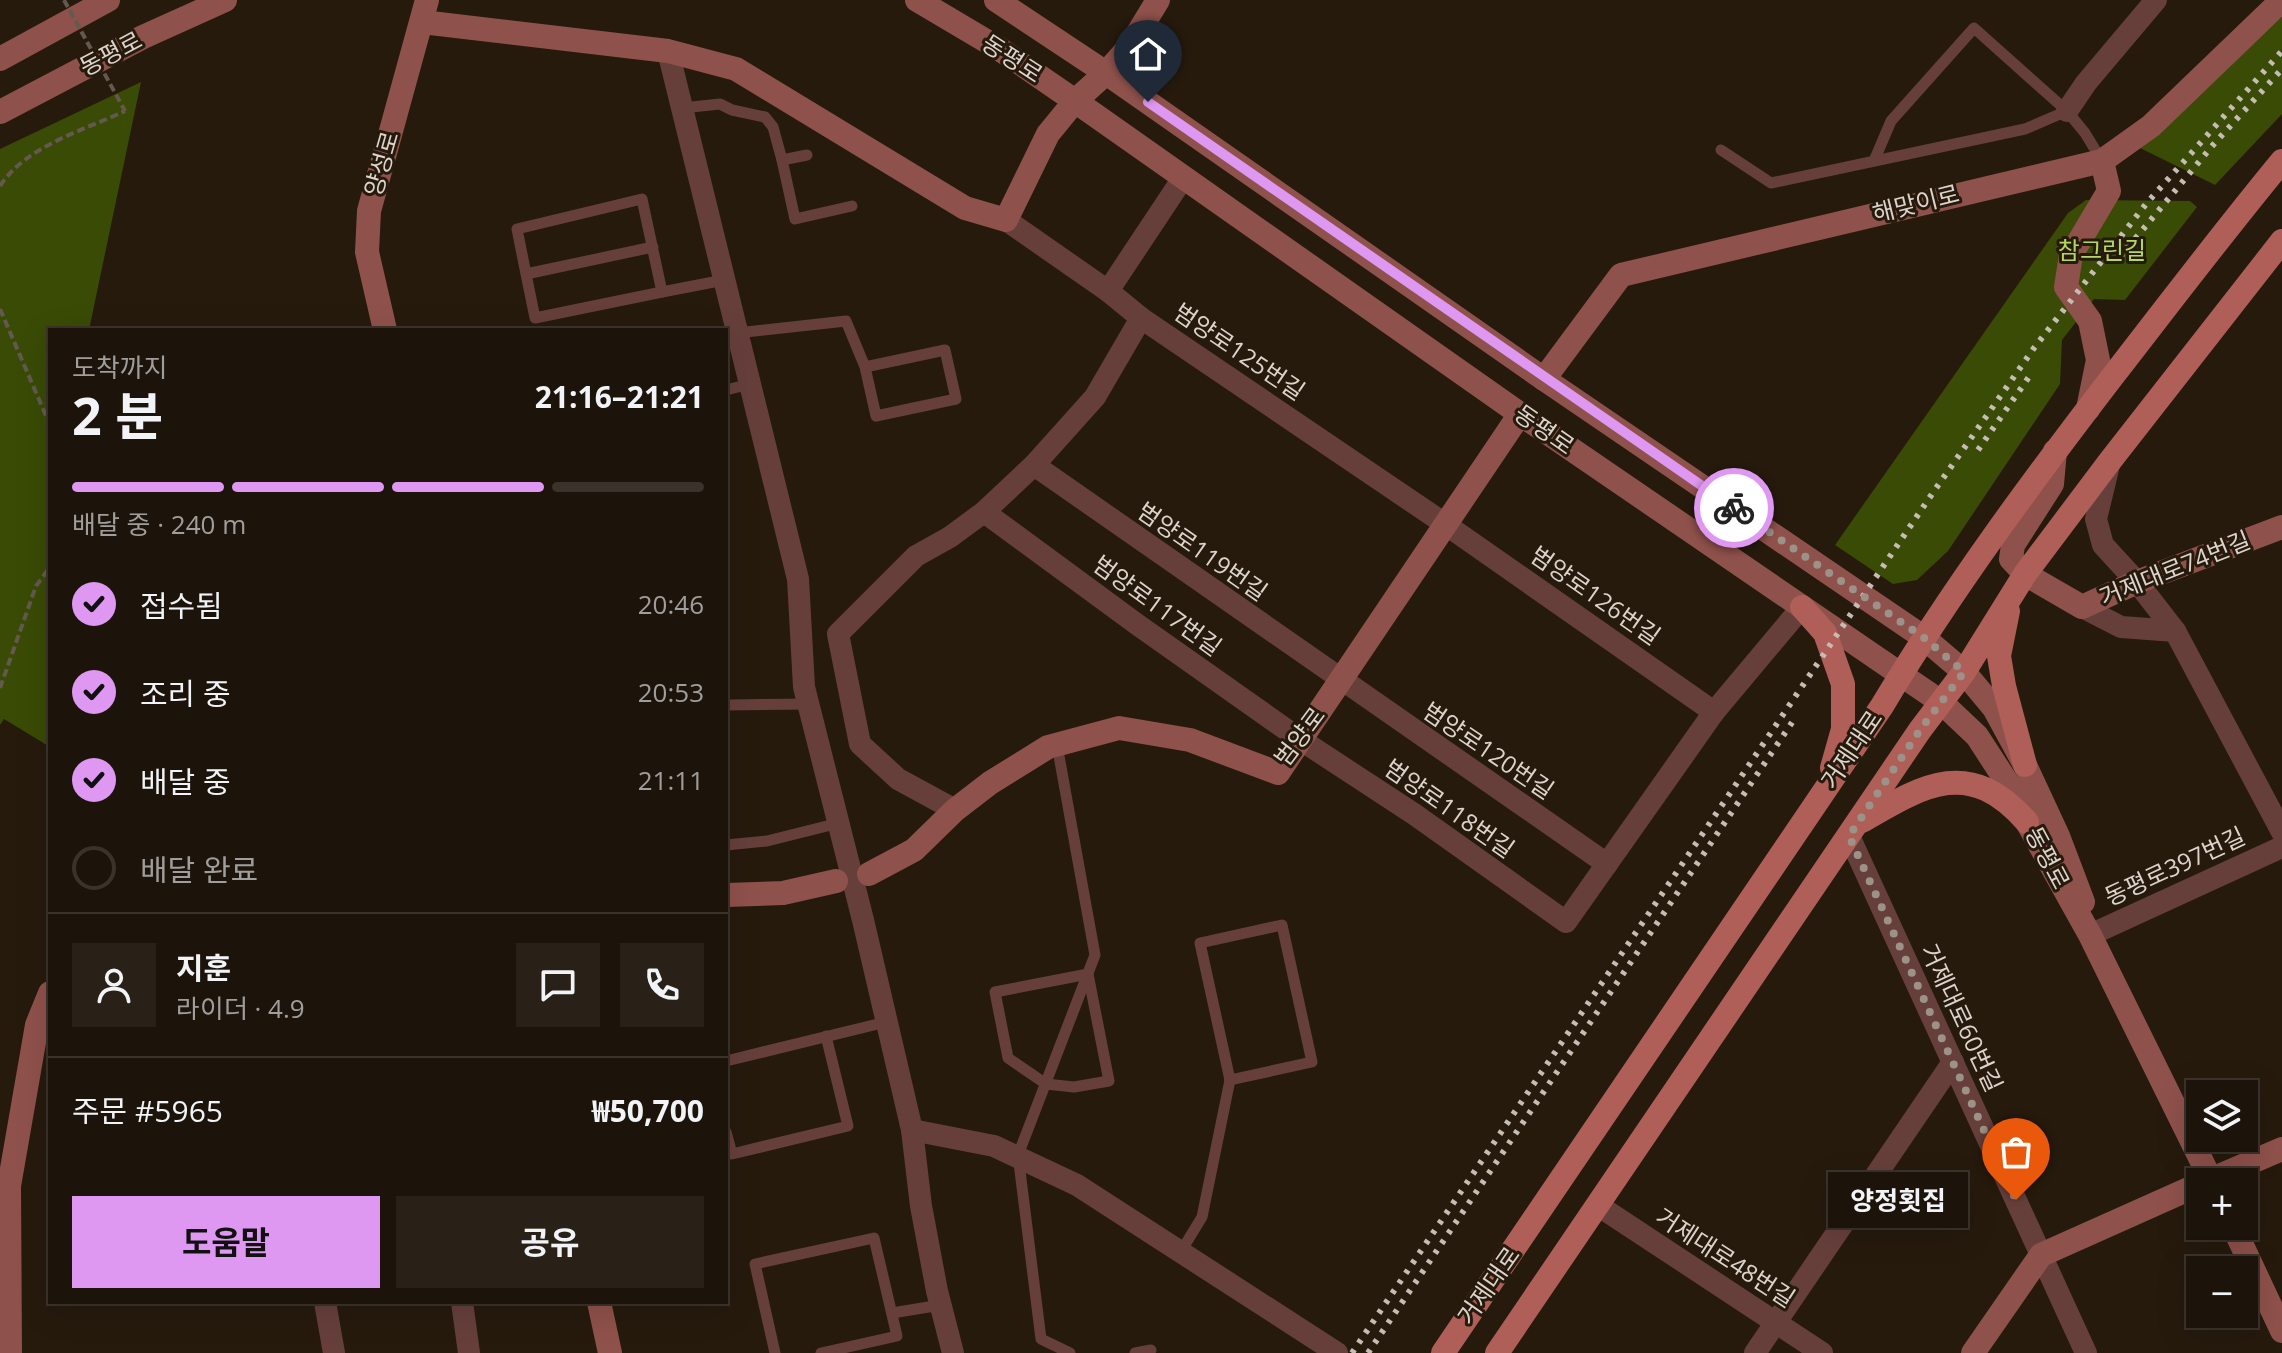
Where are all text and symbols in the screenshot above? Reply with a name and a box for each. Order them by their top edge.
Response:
pin [1114,20,1182,102]
street label: 동평로 [73,23,147,83]
street label: 동평로 [976,26,1050,90]
icon: home [1126,32,1170,76]
street label: 양성로 [356,127,406,200]
street label: 해맞이로 [1869,176,1962,229]
park label: 참그린길 [2058,233,2146,266]
street label: 범양로125번길 [1168,295,1312,407]
text: 도착까지 [72,349,168,385]
text: 21:16–21:21 [535,376,704,417]
text: 2 분 [72,379,163,450]
street label: 동평로 [1508,396,1581,461]
courier [1694,468,1774,548]
icon: bike [1712,486,1756,530]
street label: 범양로119번길 [1131,494,1274,608]
text: 배달 중 · 240 m [72,506,246,542]
street label: 거제대로74번길 [2094,522,2255,613]
street label: 범양로126번길 [1524,538,1667,652]
street label: 범양로117번길 [1087,547,1229,663]
icon: check [72,582,116,626]
text: 접수됨 [140,585,223,626]
text: 20:46 [638,586,704,622]
icon: check [72,670,116,714]
text: 조리 중 [140,673,231,714]
text: 20:53 [638,674,704,710]
street label: 범양로120번길 [1417,694,1561,806]
street label: 범양로 [1266,700,1332,772]
street label: 거제대로 [1812,703,1889,795]
street label: 범양로118번길 [1378,751,1521,865]
icon: check [72,758,116,802]
text: 배달 중 [140,761,231,802]
text: 21:11 [638,762,704,798]
street label: 동평로397번길 [2099,819,2250,913]
street label: 동평로 [2018,820,2078,894]
text: 배달 완료 [140,849,258,890]
street label: 거제대로60번길 [1914,938,2011,1097]
button: person [72,943,156,1027]
button: chat [516,943,600,1027]
button: phone [620,943,704,1027]
text: 지훈 [176,947,231,988]
text: 라이더 · 4.9 [176,990,305,1026]
map controls [2186,1080,2258,1328]
button: layers [2186,1080,2258,1152]
text: 주문 #5965 [72,1090,223,1131]
text: ₩50,700 [592,1090,704,1131]
pin [1982,1118,2050,1200]
icon: bag [1994,1130,2038,1174]
button: + [2186,1168,2258,1240]
callout: 양정횟집 [1828,1172,1968,1228]
text: 양정횟집 [1850,1182,1946,1218]
button: 도움말 [72,1196,380,1288]
button: 공유 [396,1196,704,1288]
street label: 거제대로48번길 [1650,1199,1802,1314]
street label: 거제대로 [1449,1239,1527,1331]
button: − [2186,1256,2258,1328]

